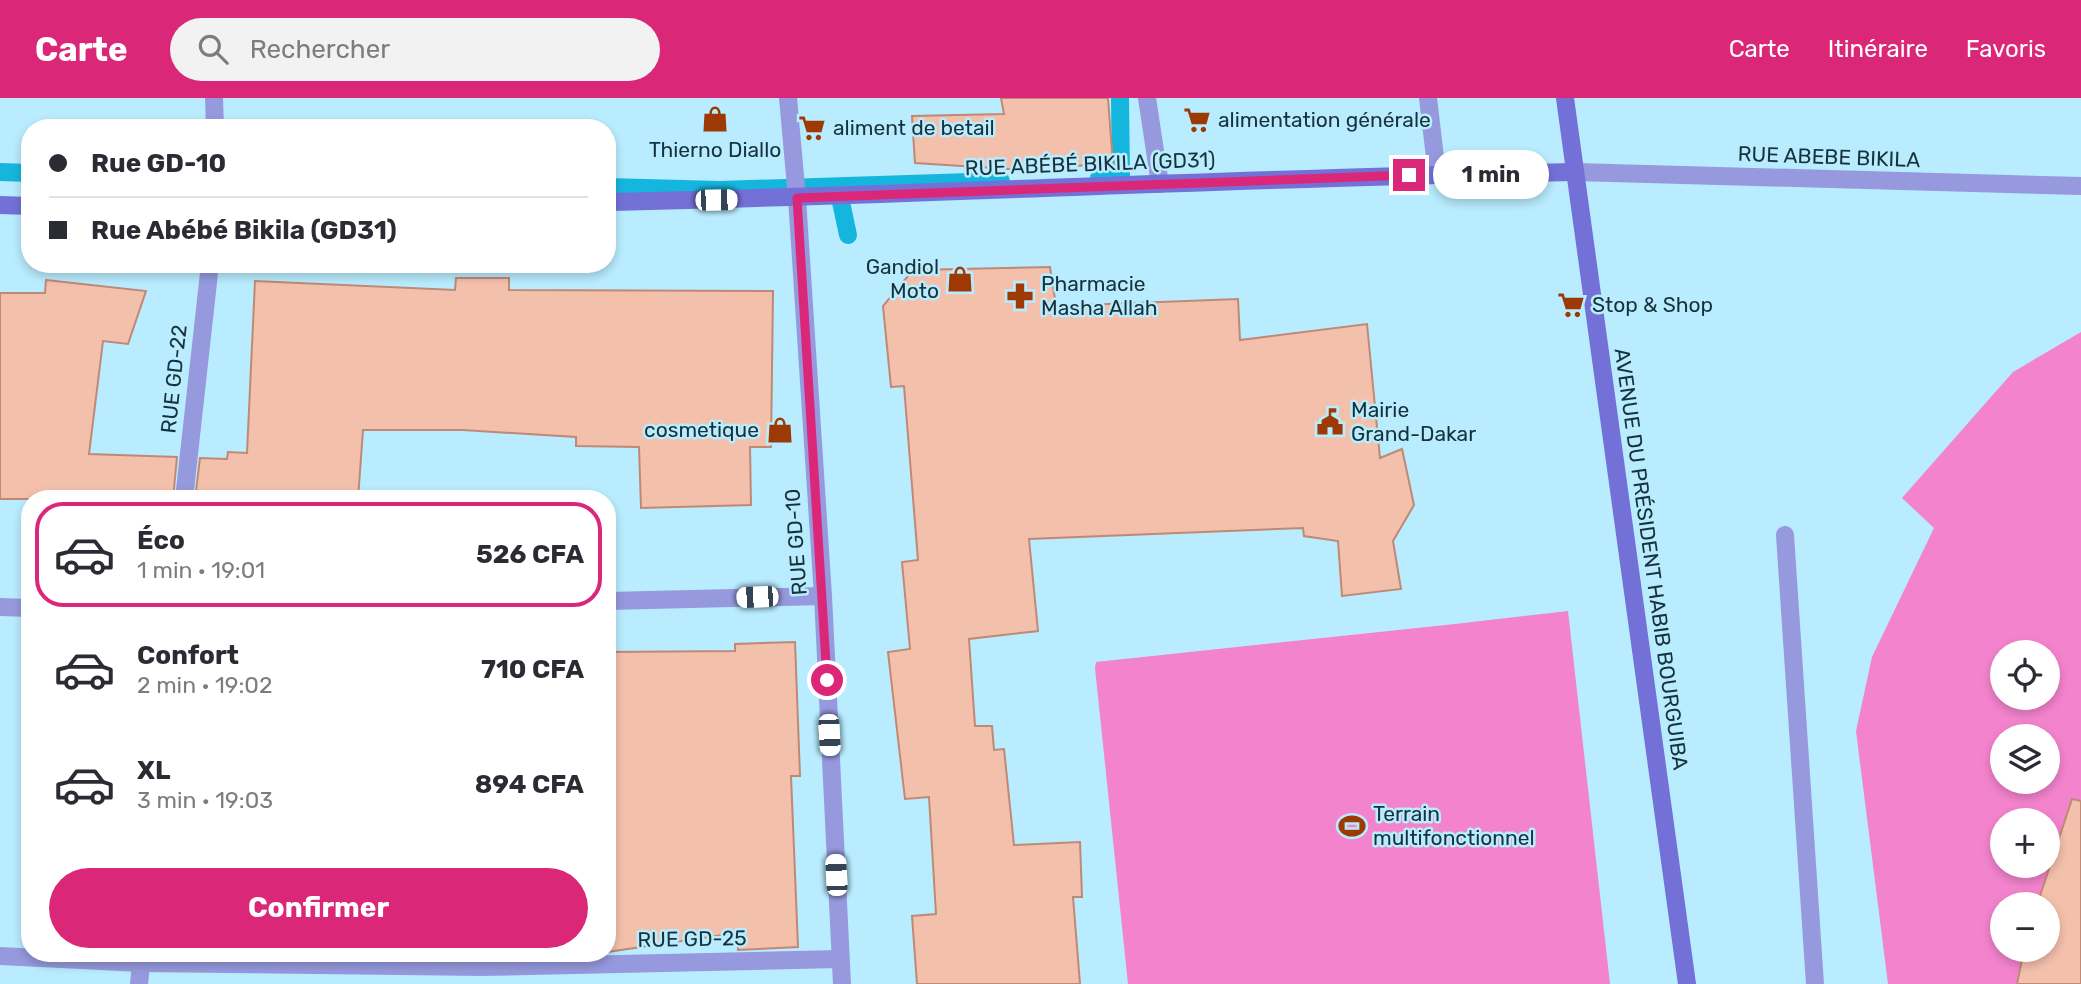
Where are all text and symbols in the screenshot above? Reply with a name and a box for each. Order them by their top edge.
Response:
search box [170,18,660,81]
text: Carte [35,30,128,69]
icon: search [194,30,232,68]
text: Rechercher [250,34,390,65]
text: Carte [1729,35,1790,63]
text: Itinéraire [1828,35,1928,63]
text: Favoris [1966,35,2046,63]
shop icon: Thierno Diallo [700,104,730,134]
supermarket icon: alimentation générale [1182,105,1212,135]
place label: alimentation générale [1218,107,1431,132]
supermarket icon: aliment de betail [797,113,827,143]
place label: aliment de betail [833,115,995,140]
place label: Thierno Diallo [649,137,781,162]
street label: RUE ABEBE BIKILA [1737,141,1921,172]
street label: RUE ABÉBÉ BIKILA (GD31) [964,147,1216,180]
text: Rue GD-10 [91,148,226,179]
callout: 1 min [1434,150,1549,200]
route end [1393,159,1425,191]
text: 1 min [1462,160,1520,188]
car [695,189,738,211]
text: Rue Abébé Bikila (GD31) [91,215,397,246]
place label: Gandiol Moto [866,254,939,303]
shop icon: Gandiol Moto [945,264,975,294]
place label: Pharmacie Masha Allah [1041,271,1158,320]
pharmacy icon: Pharmacie Masha Allah [1005,281,1035,311]
supermarket icon: Stop & Shop [1556,290,1586,320]
place label: Stop & Shop [1592,292,1713,317]
street label: RUE GD-22 [155,323,192,435]
street label: AVENUE DU PRÉSIDENT HABIB BOURGUIBA [1609,346,1694,771]
place label: Mairie Grand-Dakar [1351,397,1476,446]
public building icon: Mairie Grand-Dakar [1315,407,1345,437]
shop icon: cosmetique [765,415,795,445]
place label: cosmetique [644,417,759,442]
street label: RUE GD-10 [779,488,812,596]
icon: car [53,523,116,586]
text: Éco [137,525,185,556]
text: 526 CFA [476,539,584,570]
text: 1 min · 19:01 [137,556,265,584]
car [736,586,779,608]
icon: car [53,638,116,701]
text: Confort [137,640,239,671]
map controls [1990,640,2060,962]
button: locate [1990,640,2060,710]
text: 710 CFA [481,654,584,685]
route start [811,664,843,696]
text: 2 min · 19:02 [137,671,272,699]
car [818,713,841,757]
button: layers [1990,724,2060,794]
icon: car [53,753,116,816]
text: XL [137,755,170,786]
text: 894 CFA [475,769,584,800]
text: 3 min · 19:03 [137,786,273,814]
place label: Terrain multifonctionnel [1373,801,1535,850]
button: + [1990,808,2060,878]
sports icon: Terrain multifonctionnel [1337,811,1367,841]
car [825,853,848,897]
button: Confirmer [49,868,588,948]
button: − [1990,892,2060,962]
street label: RUE GD-25 [637,925,747,952]

